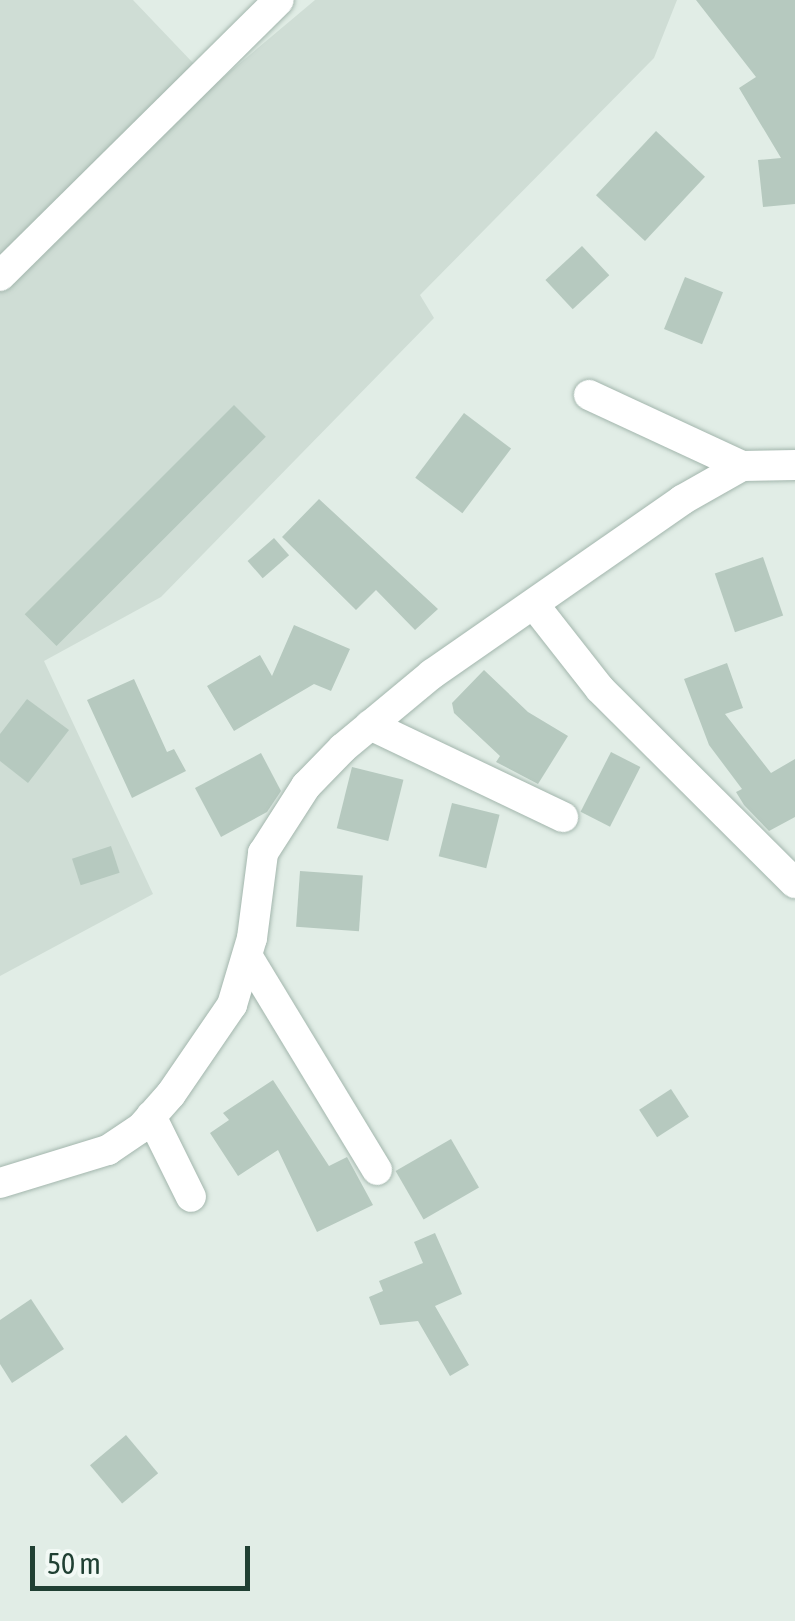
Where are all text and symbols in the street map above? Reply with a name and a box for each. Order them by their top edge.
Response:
scale bar [35,1526,255,1588]
text: 50 m [47,1546,101,1580]

